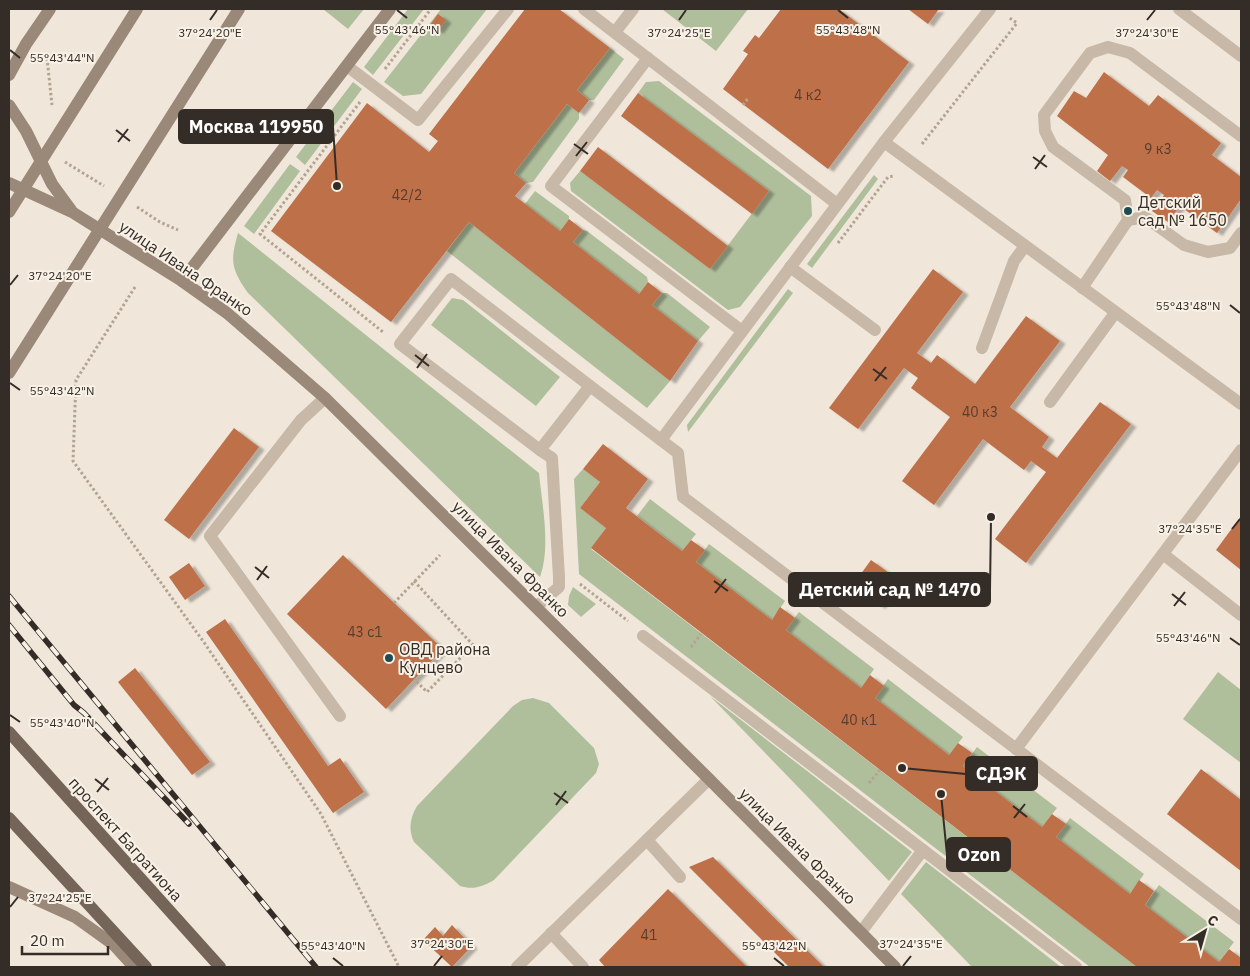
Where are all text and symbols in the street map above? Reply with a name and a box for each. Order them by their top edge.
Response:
text: 55°43'46"N [374,22,440,37]
text: 55°43'48"N [815,22,881,37]
text: 37°24'20"E [178,25,242,40]
text: 37°24'25"E [647,25,711,40]
text: 37°24'30"E [1115,25,1179,40]
text: 55°43'44"N [29,50,95,65]
house number: 4 к2 [794,86,822,104]
callout: Москва 119950 [179,110,333,143]
text: Москва 119950 [189,115,323,138]
house number: 9 к3 [1144,140,1172,158]
house number: 42/2 [392,186,422,204]
place label: Детский сад № 1650 [1138,192,1227,230]
marker: Детский сад № 1650 [1122,205,1134,217]
street label: улица Ивана Франко [115,216,257,320]
text: 37°24'20"E [28,268,92,283]
text: 55°43'48"N [1155,298,1221,313]
text: 55°43'42"N [29,383,95,398]
house number: 40 к3 [962,403,998,421]
street label: улица Ивана Франко [448,496,574,622]
text: 37°24'35"E [1158,521,1222,536]
callout: Детский сад № 1470 [789,573,990,606]
text: Детский сад № 1470 [799,578,981,601]
house number: 43 с1 [347,623,383,641]
text: 55°43'46"N [1155,630,1221,645]
place label: ОВД района Кунцево [399,639,491,677]
marker: ОВД района Кунцево [383,652,395,664]
house number: 40 к1 [841,711,877,729]
text: 55°43'40"N [29,715,95,730]
callout: СДЭК [966,757,1037,790]
text: СДЭК [976,762,1026,785]
street label: проспект Багратиона [65,773,187,906]
street label: улица Ивана Франко [735,783,861,909]
callout: Ozon [947,838,1010,871]
text: Ozon [958,843,1000,866]
text: 37°24'25"E [28,890,92,905]
north arrow [1180,906,1230,956]
text: С [1204,911,1222,931]
scale bar [22,924,109,956]
house number: 41 [641,926,657,944]
text: 20 m [30,931,65,950]
text: 37°24'30"E [410,936,474,951]
text: 37°24'35"E [879,936,943,951]
text: 55°43'40"N [300,938,366,953]
text: 55°43'42"N [741,938,807,953]

